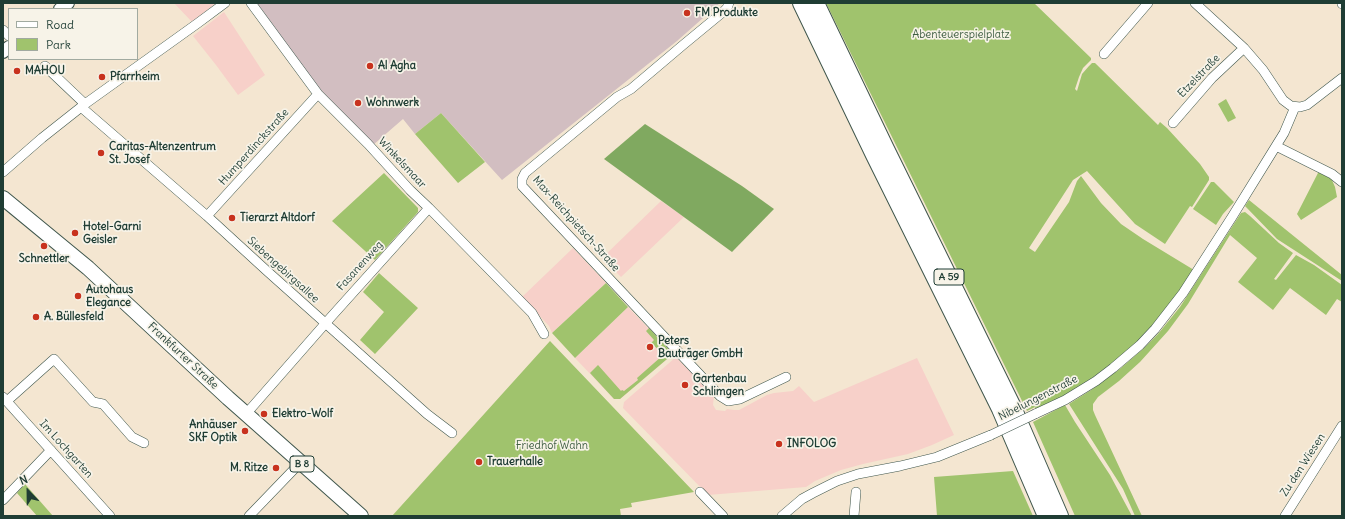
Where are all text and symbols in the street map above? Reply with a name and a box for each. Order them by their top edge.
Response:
place label: FM Produkte [695,6,758,20]
legend [8,8,138,60]
marker: FM Produkte [682,8,692,18]
text: Road [46,17,74,32]
park label: Abenteuerspielplatz [912,28,1010,42]
text: Park [46,37,71,52]
street label: Etzelstraße [1175,52,1223,100]
place label: Al Agha [378,59,416,73]
marker: Al Agha [365,61,375,71]
place label: MAHOU [25,64,65,78]
marker: MAHOU [12,66,22,76]
place label: Pfarrheim [110,70,160,84]
marker: Pfarrheim [97,72,107,82]
place label: Wohnwerk [366,96,419,110]
marker: Wohnwerk [353,98,363,108]
street label: Humperdinckstraße [216,106,292,188]
street label: Winkelsmaar [375,135,429,191]
place label: Caritas-Altenzentrum St. Josef [109,140,216,166]
marker: Caritas-Altenzentrum St. Josef [96,148,106,158]
street label: Max-Reichpietsch-Straße [530,174,622,274]
place label: Tierarzt Altdorf [240,211,315,225]
marker: Tierarzt Altdorf [227,213,237,223]
place label: Hotel-Garni Geisler [83,220,141,246]
marker: Hotel-Garni Geisler [70,228,80,238]
street label: Siebengebirgsallee [244,234,322,306]
street label: Fasanenweg [334,238,386,294]
marker: Schnettler [39,241,49,251]
place label: Schnettler [19,252,69,266]
road number: A 59 [934,269,964,285]
place label: Autohaus Elegance [86,283,133,309]
marker: Autohaus Elegance [73,291,83,301]
place label: A. Büllesfeld [44,310,104,324]
marker: A. Büllesfeld [31,312,41,322]
street label: Frankfurter Straße [145,320,221,392]
place label: Peters Bauträger GmbH [658,334,743,360]
marker: Peters Bauträger GmbH [645,342,655,352]
place label: Gartenbau Schlimgen [693,372,746,398]
street label: Nibelungenstraße [996,372,1080,424]
marker: Gartenbau Schlimgen [680,380,690,390]
place label: Elektro-Wolf [272,407,333,421]
marker: Elektro-Wolf [259,409,269,419]
street label: Im Lochgarten [36,417,96,481]
place label: Anhäuser SKF Optik [189,418,237,444]
marker: Anhäuser SKF Optik [240,426,250,436]
street label: Zu den Wiesen [1278,431,1328,499]
place label: INFOLOG [787,437,836,451]
park label: Friedhof Wahn [516,439,588,453]
marker: INFOLOG [774,439,784,449]
place label: Trauerhalle [487,455,543,469]
road number: B 8 [290,456,314,472]
marker: Trauerhalle [474,457,484,467]
place label: M. Ritze [230,461,268,475]
marker: M. Ritze [271,463,281,473]
north arrow [8,471,48,511]
text: N [17,472,30,488]

